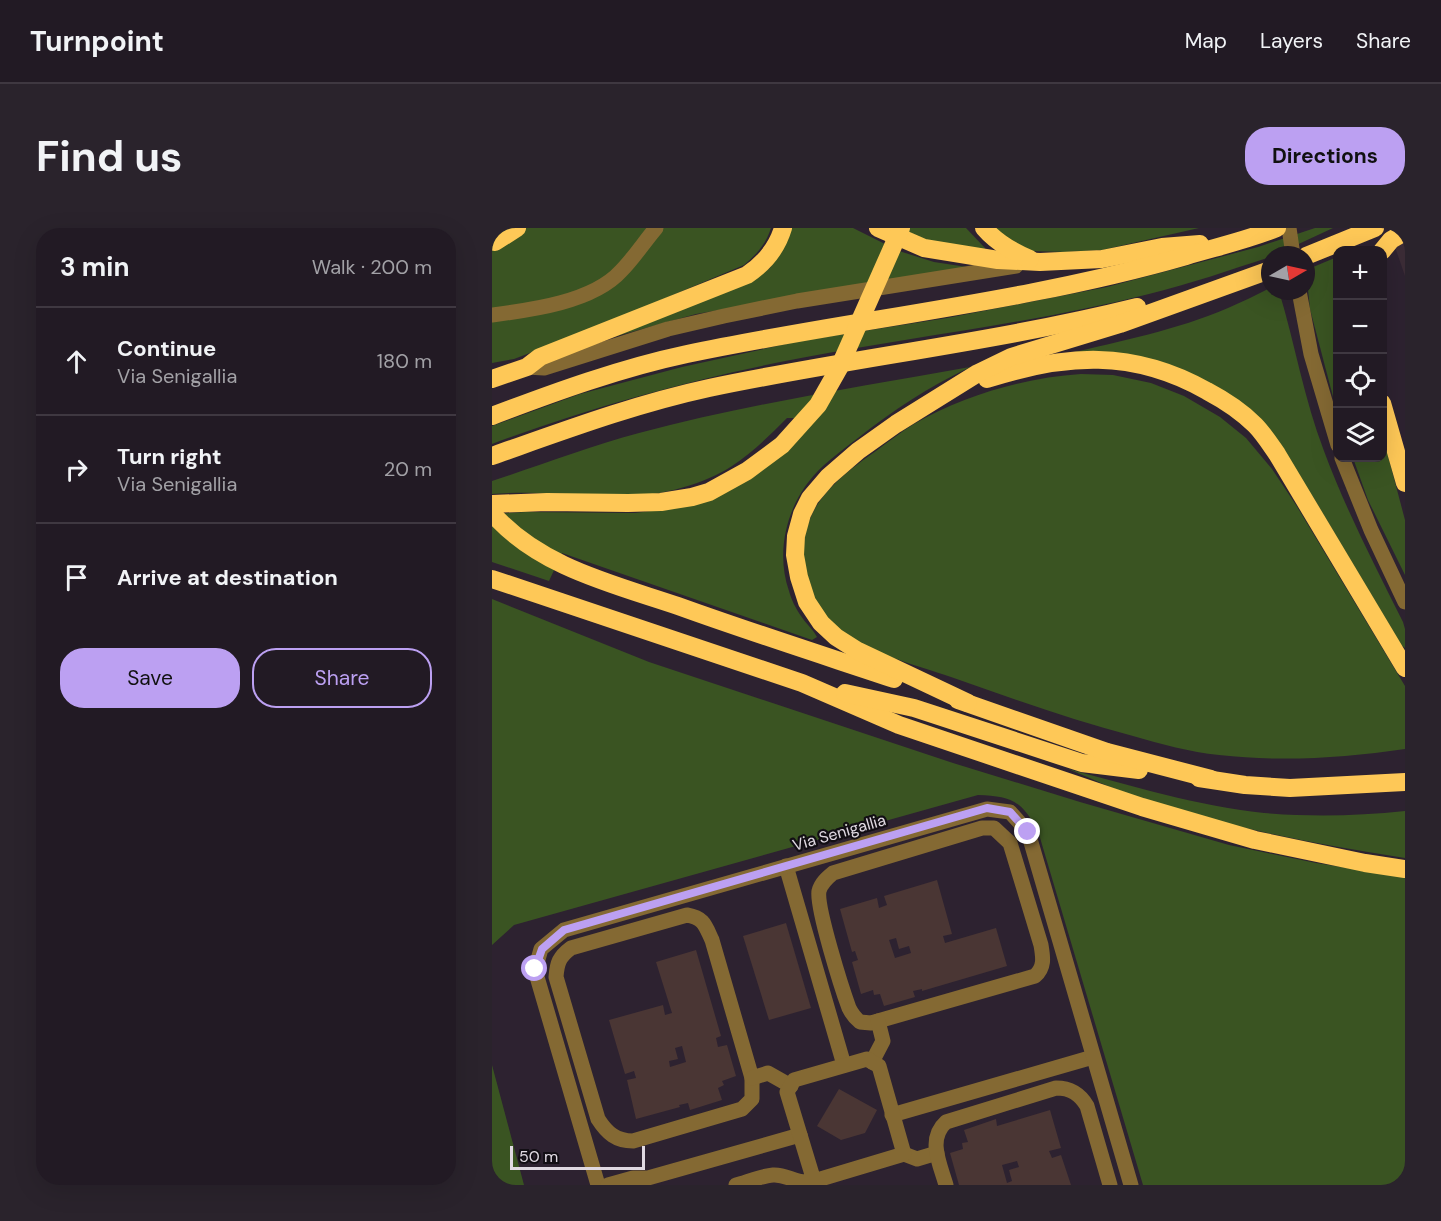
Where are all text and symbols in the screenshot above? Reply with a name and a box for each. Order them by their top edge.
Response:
text: Turnpoint [30,23,164,60]
text: Map [1185,27,1227,55]
text: Layers [1260,27,1323,55]
text: Share [1356,27,1411,55]
button: Directions [1245,127,1405,185]
text: Find us [36,129,182,184]
north arrow [1261,246,1315,300]
map controls [1333,246,1387,462]
button: + [1333,246,1387,300]
text: 3 min [60,250,129,284]
text: Walk · 200 m [312,254,432,280]
button: − [1333,300,1387,354]
text: Continue [117,334,216,363]
icon: ahead [60,345,93,378]
text: 180 m [377,348,432,374]
button: locate [1333,354,1387,408]
text: Via Senigallia [117,363,237,389]
button: layers [1333,408,1387,462]
text: Turn right [117,442,222,471]
icon: right [60,453,93,486]
text: 20 m [384,456,432,482]
text: Via Senigallia [117,471,237,497]
icon: arrive [60,561,93,594]
text: Arrive at destination [117,563,338,592]
button: Save [60,648,240,708]
button: Share [252,648,432,708]
street label: Via Senigallia [790,809,888,856]
route end [1014,818,1040,844]
route start [521,955,547,981]
scale bar [510,1143,645,1170]
text: 50 m [519,1146,558,1167]

